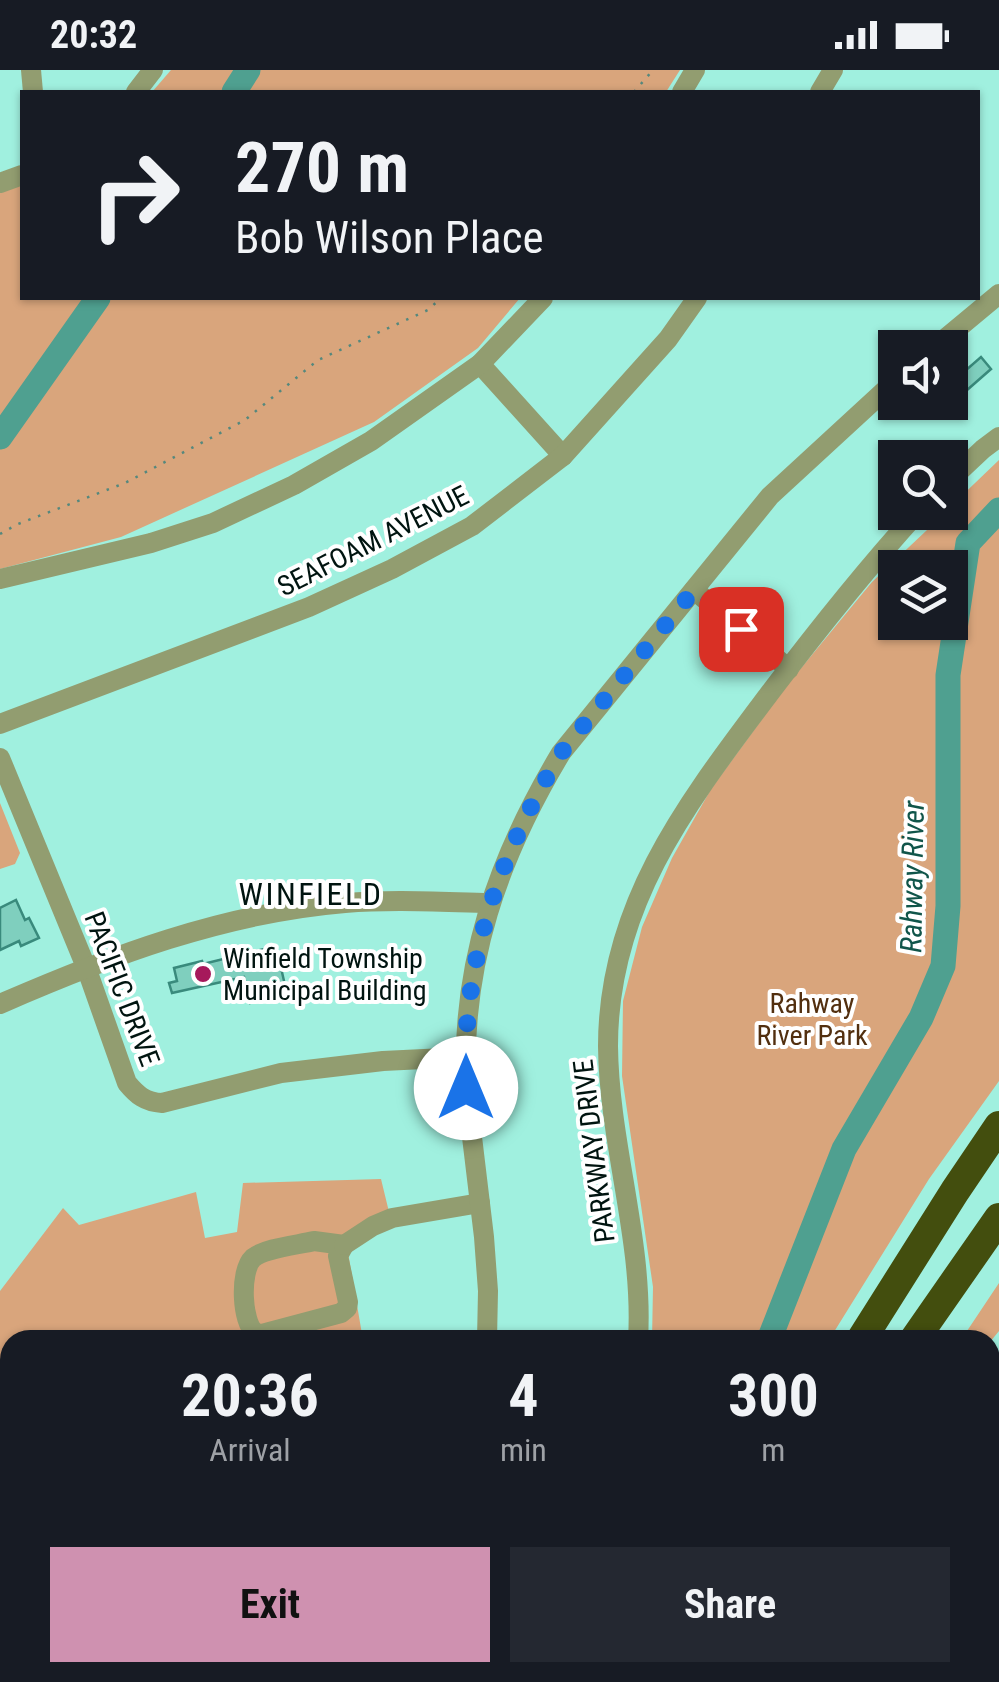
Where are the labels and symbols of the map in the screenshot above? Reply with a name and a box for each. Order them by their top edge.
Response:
street label: SEAFOAM AVENUE [272,479,474,603]
pin [699,587,784,672]
water label: Rahway River [893,800,931,953]
district label: WINFIELD [239,875,383,913]
street label: PACIFIC DRIVE [77,907,167,1071]
place label: Winfield Township Municipal Building [223,942,426,1007]
marker: Winfield Township Municipal Building [192,963,214,985]
park label: Rahway River Park [756,987,868,1052]
position arrow [414,1036,518,1140]
street label: PARKWAY DRIVE [566,1058,622,1244]

